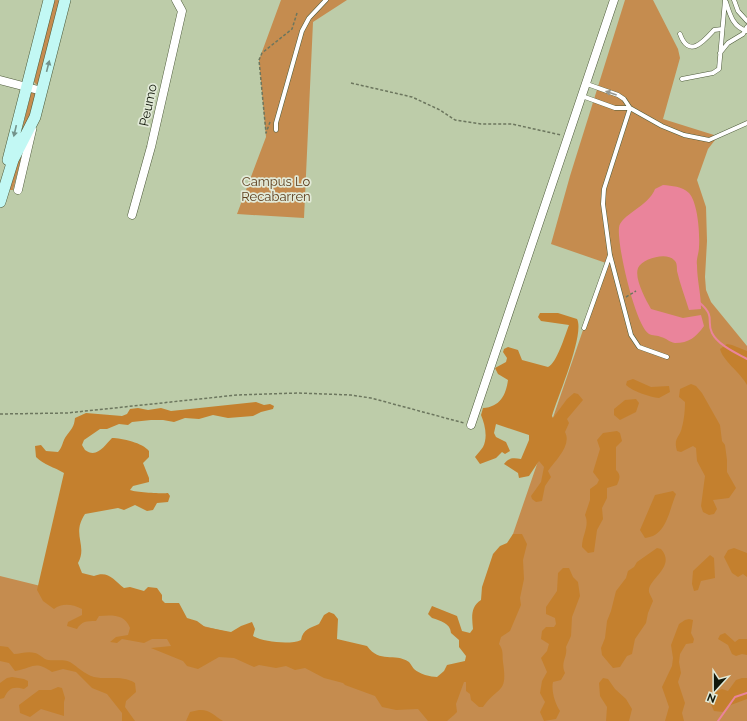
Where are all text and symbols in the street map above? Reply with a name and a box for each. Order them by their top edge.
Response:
one-way arrow [45,60,51,72]
street label: Peumo [136,82,160,128]
one-way arrow [605,89,617,95]
one-way arrow [12,125,18,137]
park label: Campus Lo Recabarren [241,174,311,204]
north arrow [695,669,735,709]
text: N [705,690,718,705]

